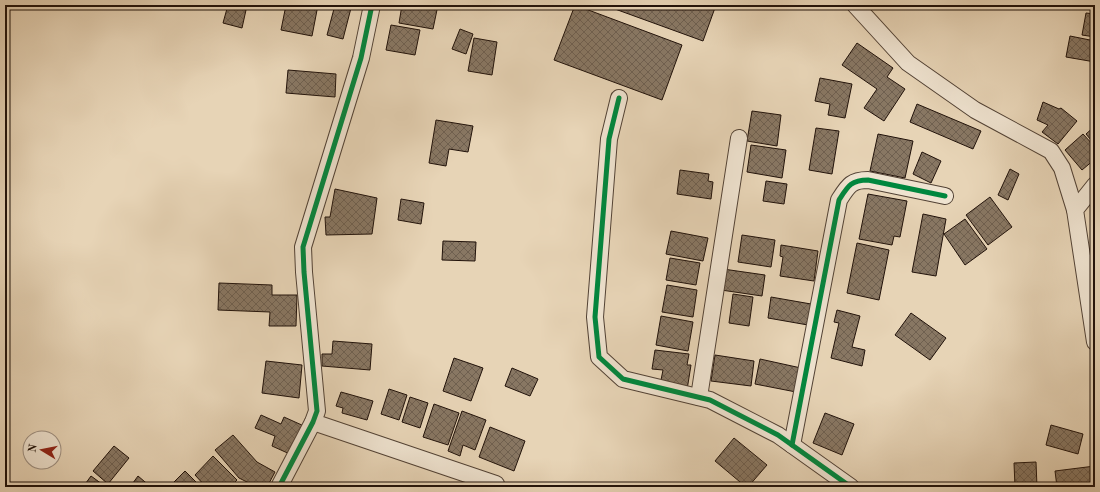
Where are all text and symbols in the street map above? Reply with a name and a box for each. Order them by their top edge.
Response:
north arrow [22,430,62,470]
text: N [27,443,40,454]

